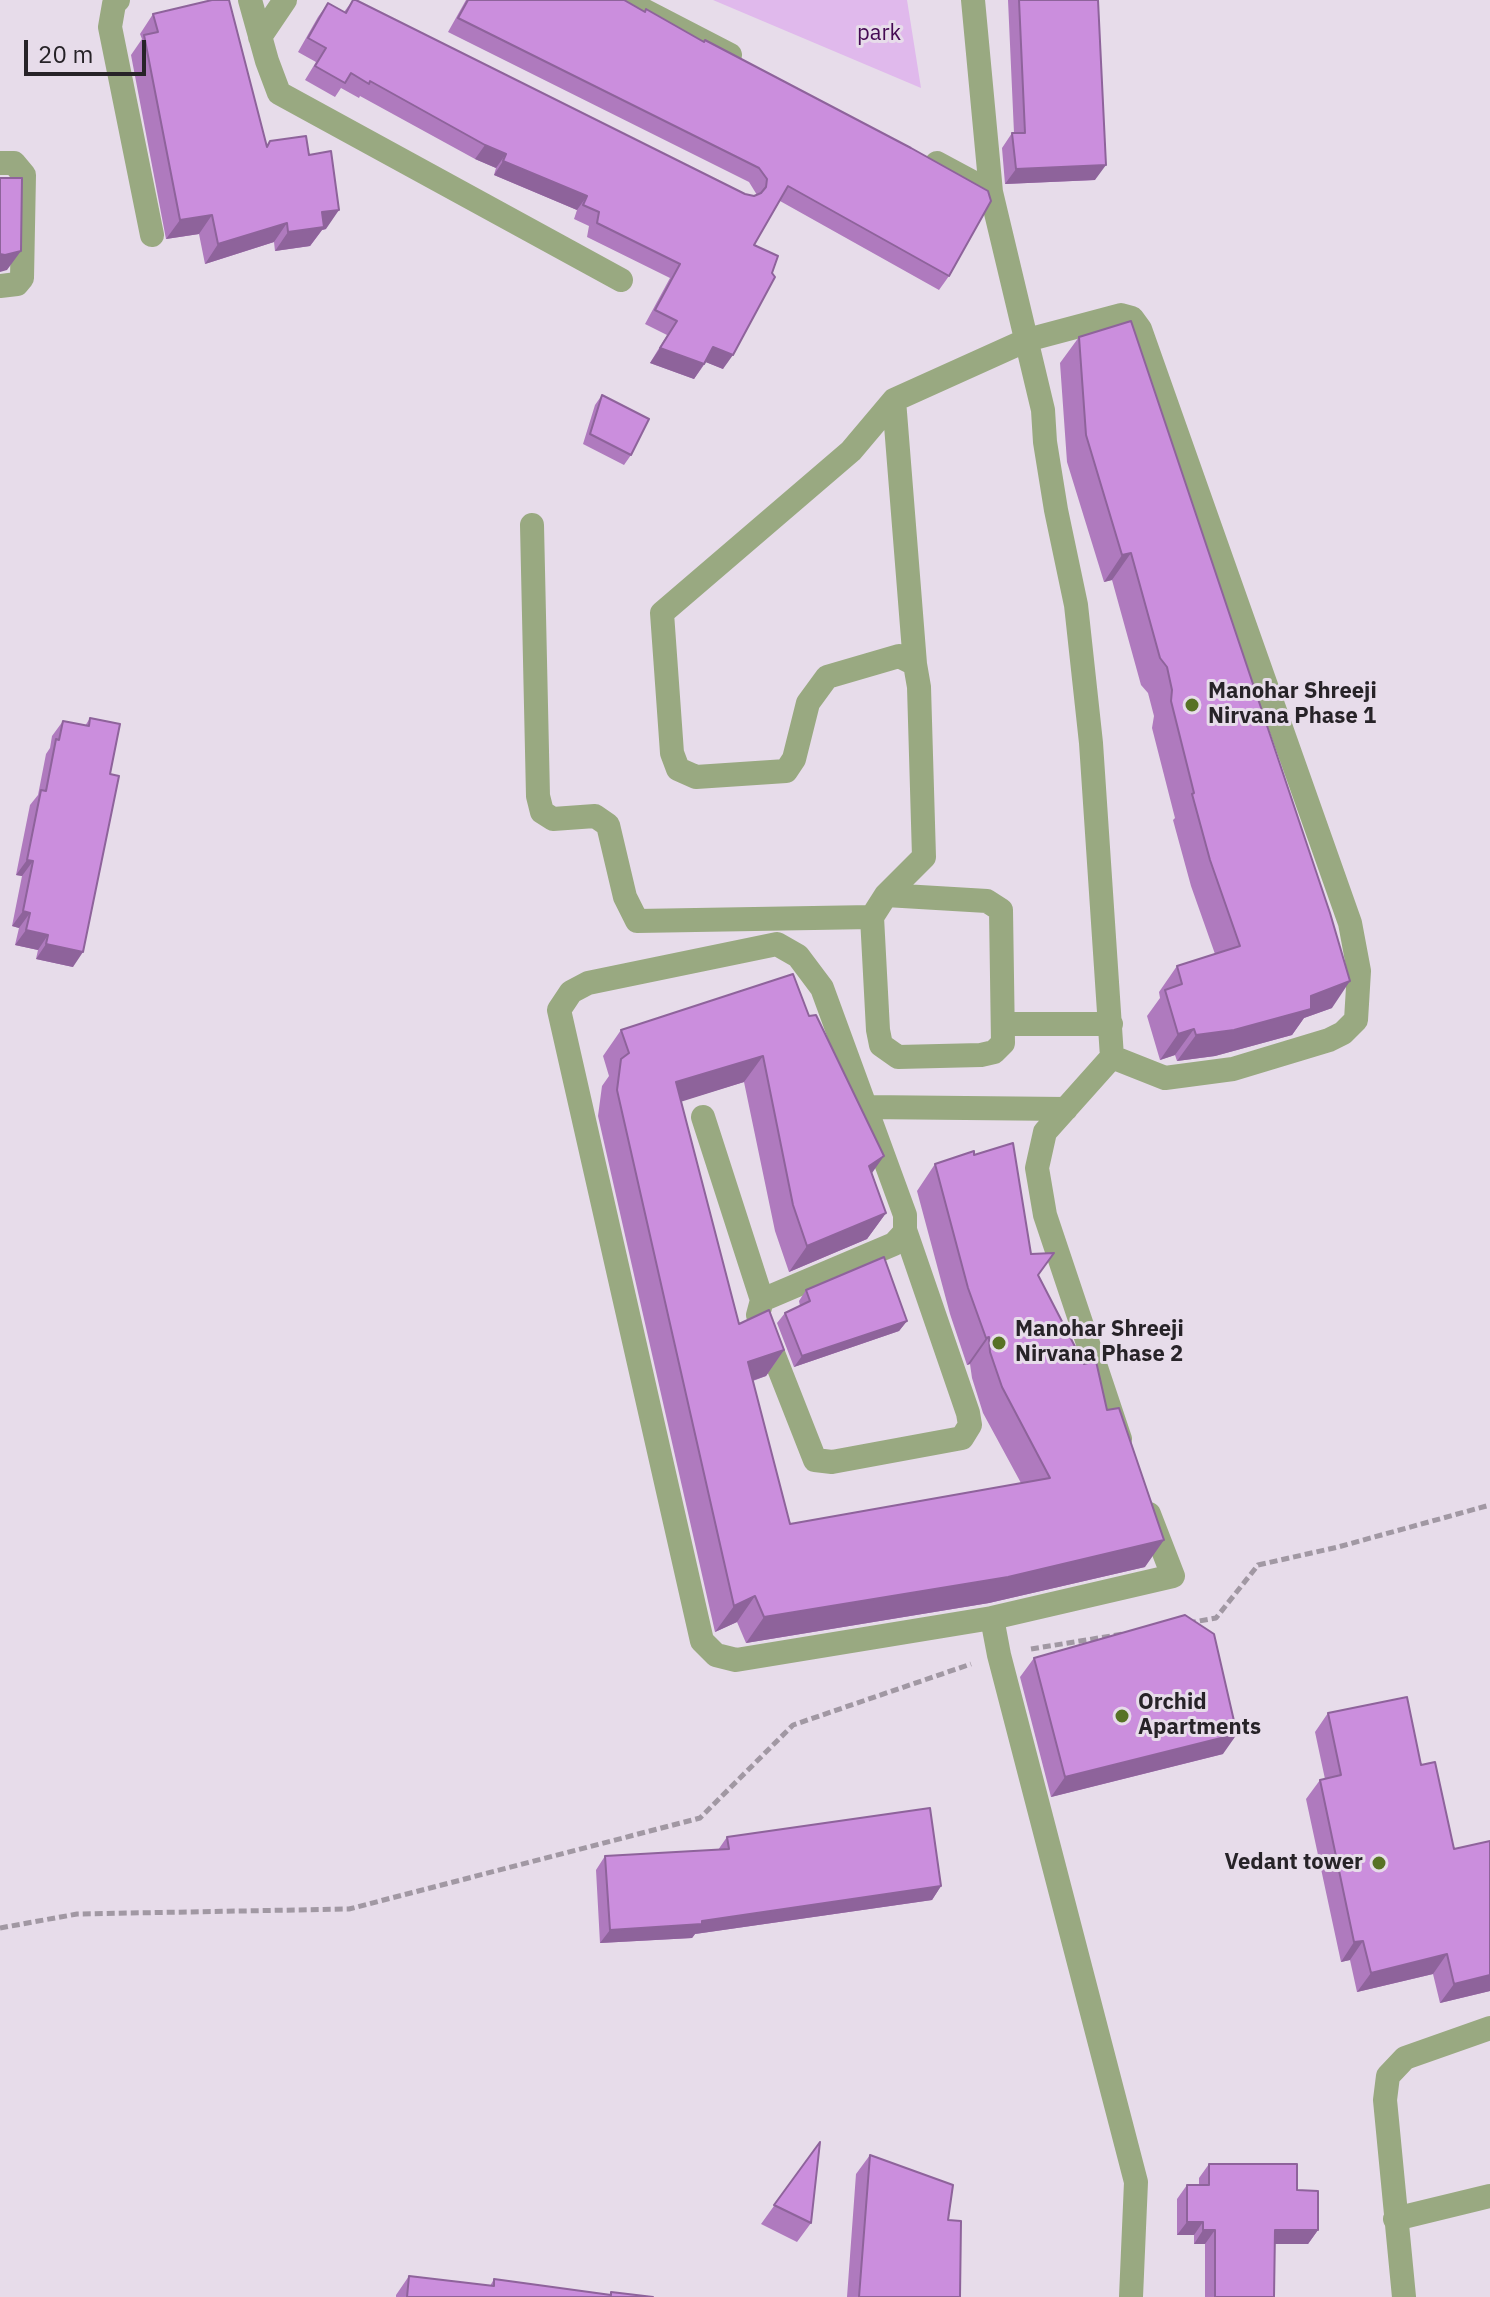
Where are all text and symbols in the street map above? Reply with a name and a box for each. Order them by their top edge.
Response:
park label: park [857,21,901,47]
scale bar [28,24,150,74]
text: 20 m [38,38,93,70]
place label: Manohar Shreeji Nirvana Phase 1 [1208,679,1377,730]
marker: Manohar Shreeji Nirvana Phase 1 [1183,696,1201,714]
place label: Manohar Shreeji Nirvana Phase 2 [1015,1317,1184,1368]
marker: Manohar Shreeji Nirvana Phase 2 [990,1334,1008,1352]
place label: Orchid Apartments [1138,1690,1261,1742]
marker: Orchid Apartments [1113,1707,1131,1725]
place label: Vedant tower [1224,1850,1363,1876]
marker: Vedant tower [1370,1854,1388,1872]

